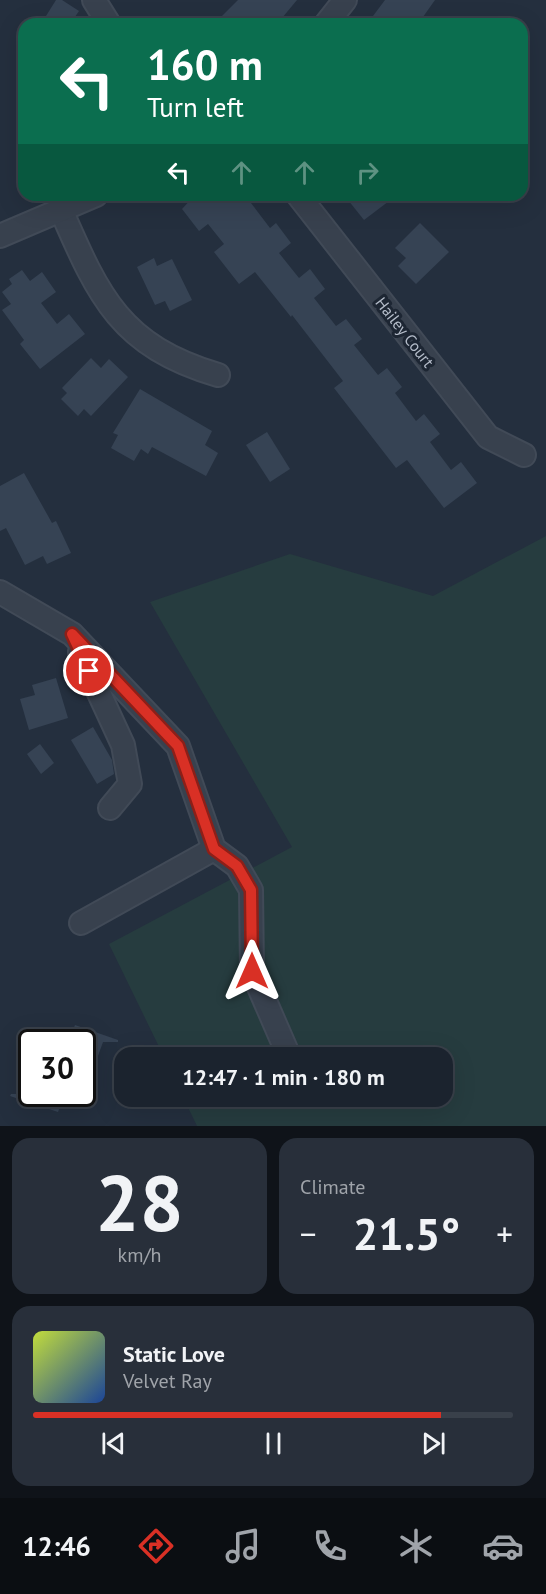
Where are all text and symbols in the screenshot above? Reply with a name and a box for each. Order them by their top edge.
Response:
text: 160 m [147,37,263,92]
icon: left [48,42,126,120]
text: Turn left [147,90,244,124]
icon: left [162,156,195,189]
icon: ahead [225,156,258,189]
icon: ahead [288,156,321,189]
icon: right [351,156,384,189]
street label: Hailey Court [371,293,439,372]
pin [63,645,114,696]
icon: arrive [72,654,105,687]
position arrow [220,939,284,1003]
speed limit sign: 30 [18,1029,96,1107]
text: 12:47 · 1 min · 180 m [182,1063,385,1091]
text: 28 [95,1152,184,1253]
text: Climate [300,1174,366,1200]
text: 21.5° [353,1204,460,1262]
text: − [300,1212,317,1255]
text: + [496,1212,513,1255]
text: km/h [118,1242,161,1268]
text: Static Love [123,1340,225,1368]
text: Velvet Ray [123,1368,212,1394]
icon: previous [97,1427,130,1460]
icon: pause [257,1427,290,1460]
icon: next [417,1427,450,1460]
icon: directions [135,1525,177,1567]
icon: music [222,1525,264,1567]
icon: phone [309,1525,351,1567]
icon: climate [395,1525,437,1567]
icon: car [482,1525,524,1567]
text: 12:46 [22,1529,91,1563]

